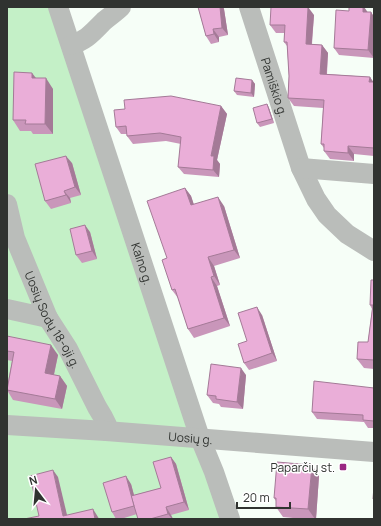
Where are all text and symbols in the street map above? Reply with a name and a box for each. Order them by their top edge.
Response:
street label: Pamiškio g. [257,55,292,119]
street label: Kalno g. [128,240,157,287]
street label: Uosių Sodų 18-oji g. [21,268,85,371]
street label: Uosių g. [168,427,213,448]
place label: Paparčių st. [270,459,335,476]
marker: Paparčių st. [338,462,348,472]
north arrow [16,470,56,510]
text: N [27,472,39,488]
scale bar [237,484,290,510]
text: 20 m [243,489,270,506]

